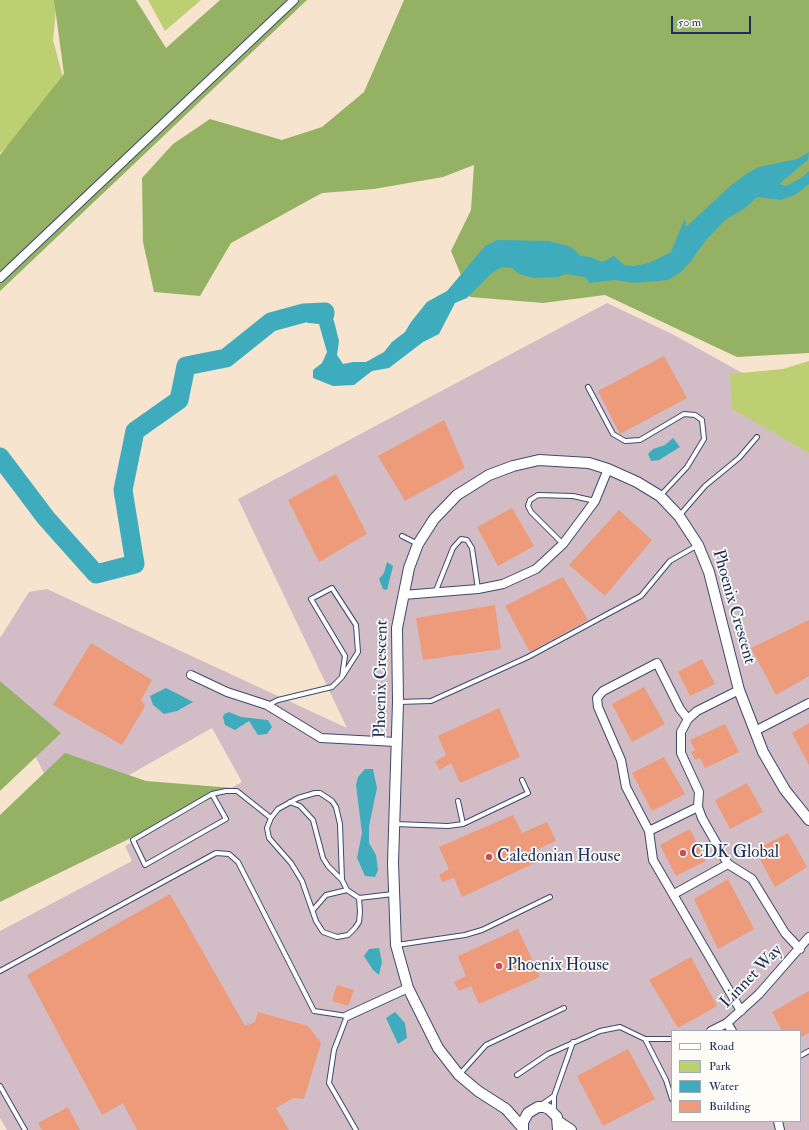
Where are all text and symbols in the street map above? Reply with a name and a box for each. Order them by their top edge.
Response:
scale bar [673,8,753,34]
text: 50 m [678,15,701,30]
street label: Phoenix Crescent [707,547,759,667]
street label: Phoenix Crescent [371,620,393,738]
place label: CDK Global [691,843,779,863]
place label: Caledonian House [497,847,621,867]
marker: CDK Global [678,848,688,858]
marker: Caledonian House [484,852,494,862]
street label: Linnet Way [717,941,787,1013]
place label: Phoenix House [507,956,609,976]
marker: Phoenix House [494,961,504,971]
legend [671,1030,801,1122]
text: Road [709,1039,734,1054]
text: Park [709,1059,731,1074]
text: Water [709,1079,738,1094]
text: Building [709,1099,750,1114]

